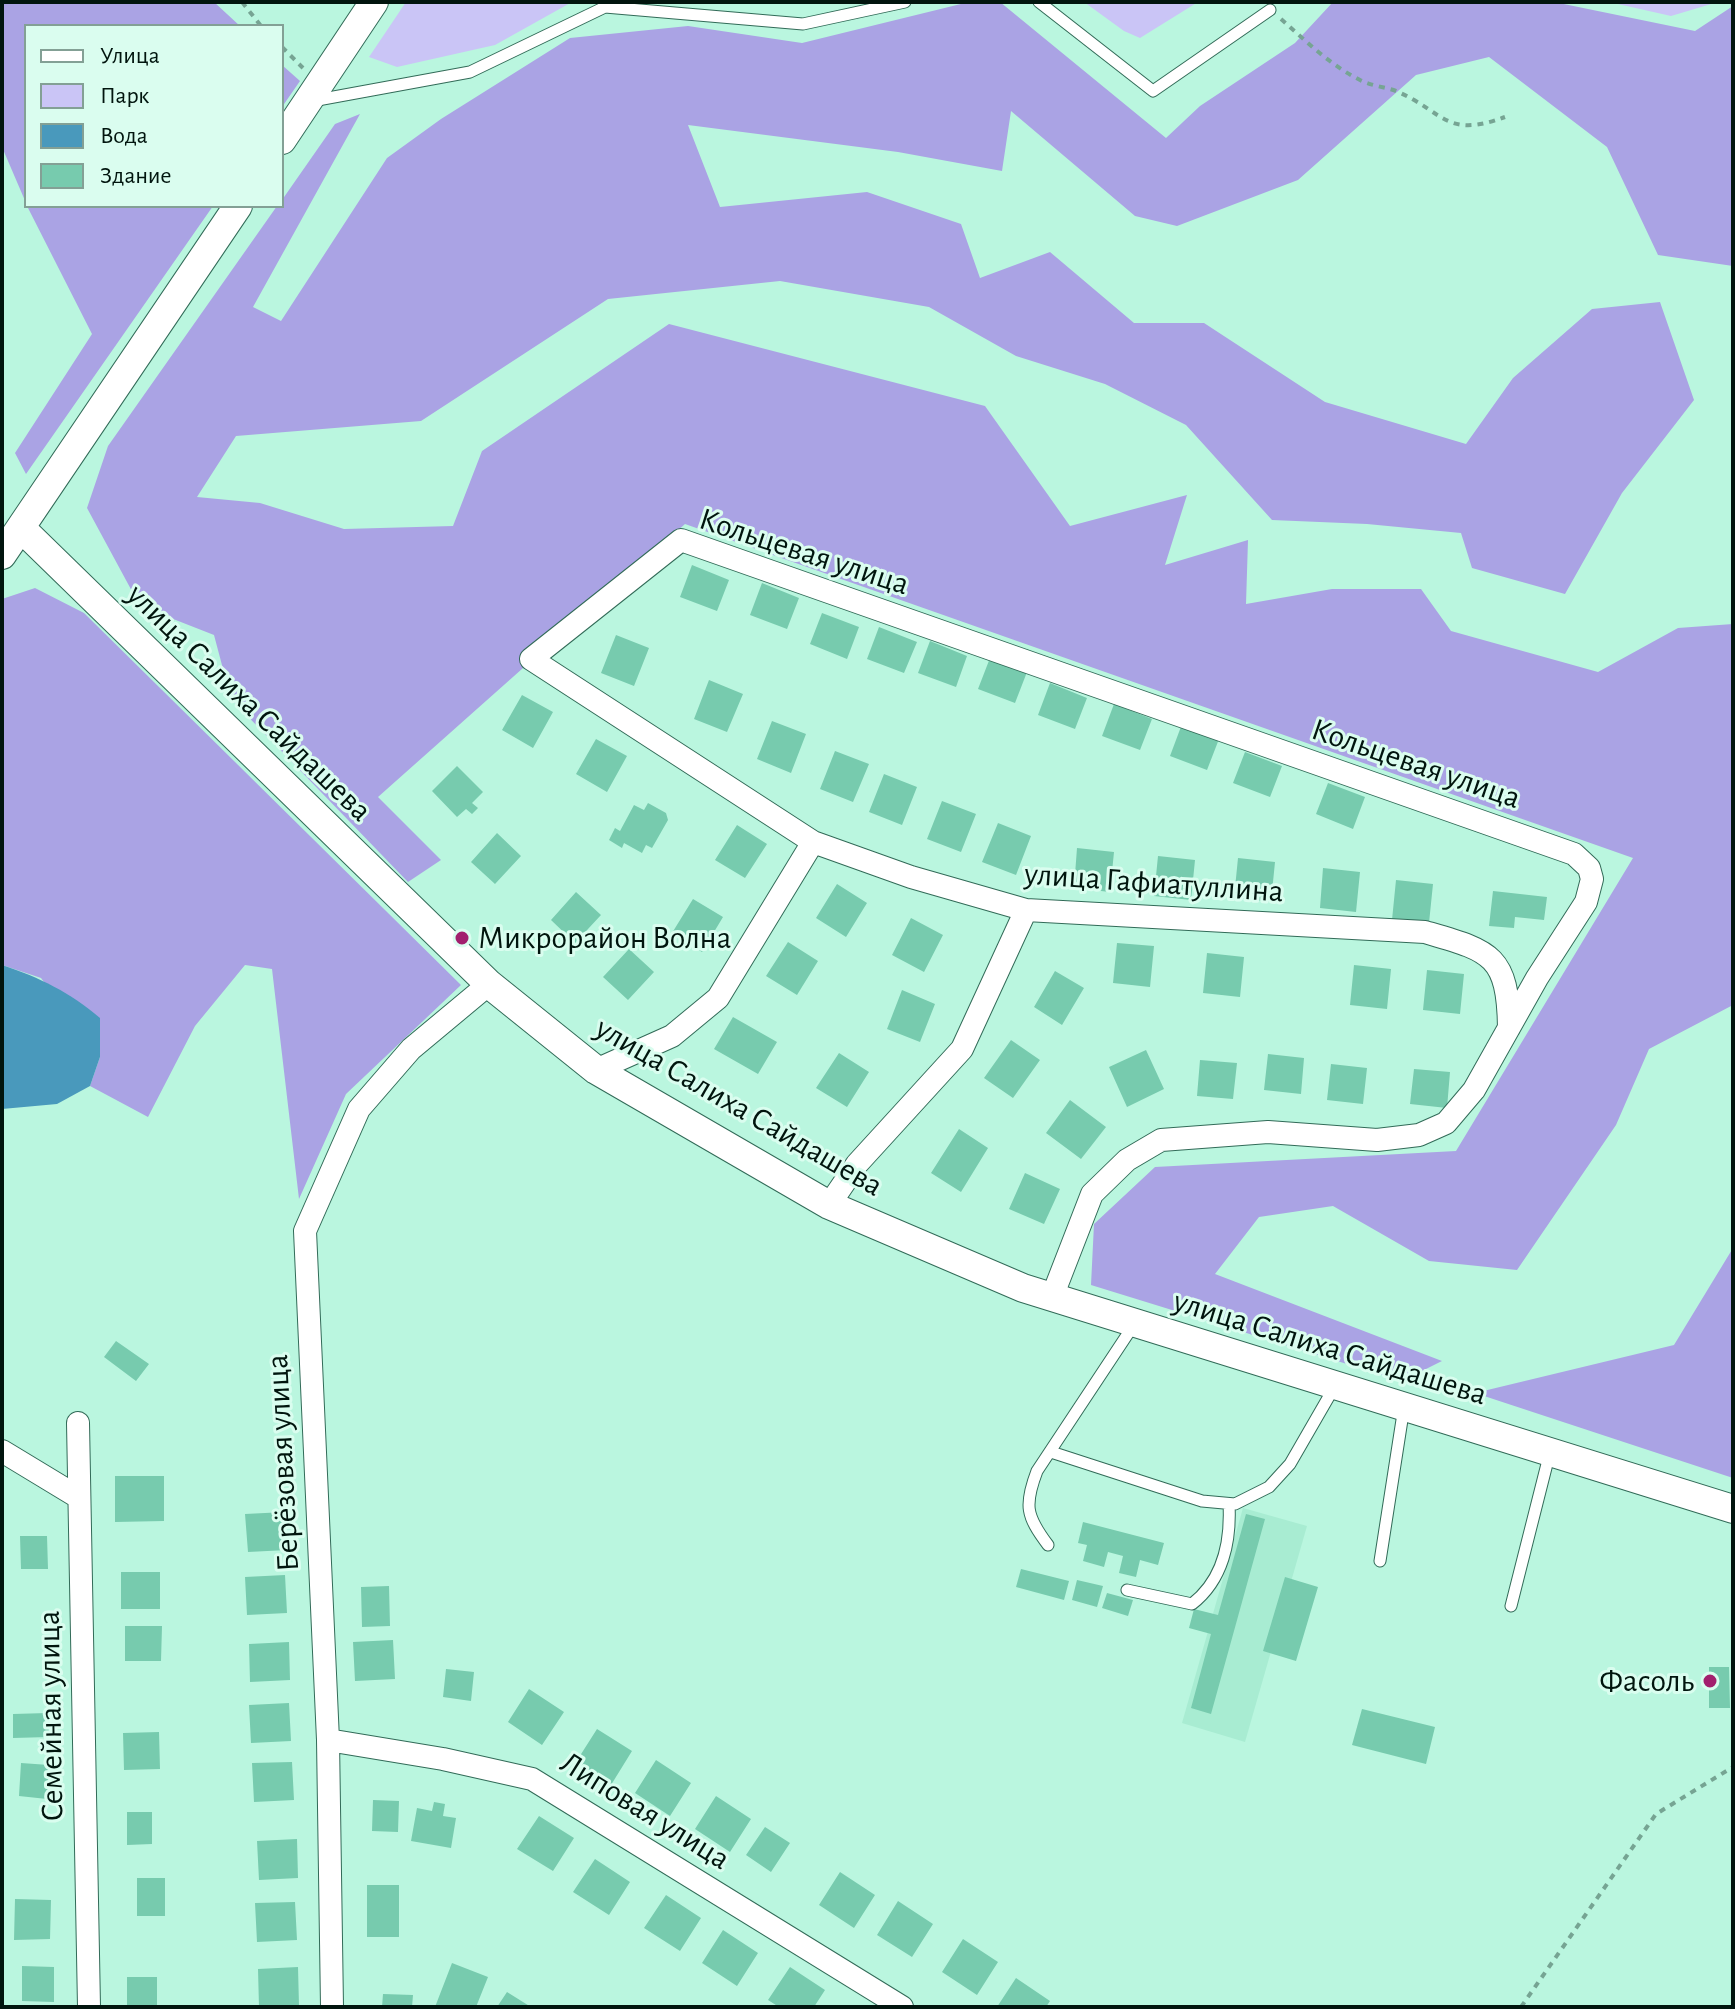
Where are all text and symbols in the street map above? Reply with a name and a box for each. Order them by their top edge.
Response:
legend [24,24,284,208]
text: Улица [100,44,160,68]
text: Парк [100,84,149,108]
text: Вода [100,124,148,148]
text: Здание [100,164,171,188]
street label: Кольцевая улица [694,500,914,604]
street label: улица Салиха Сайдашева [119,576,379,830]
street label: Кольцевая улица [1306,710,1526,818]
street label: улица Гафиатуллина [1023,855,1285,911]
place label: Микрорайон Волна [478,919,731,957]
marker: Микрорайон Волна [453,929,471,947]
street label: улица Салиха Сайдашева [588,1009,890,1205]
street label: улица Салиха Сайдашева [1169,1282,1491,1414]
street label: Берёзовая улица [258,1353,308,1573]
street label: Семейная улица [30,1610,72,1822]
place label: Фасоль [1599,1662,1694,1700]
marker: Фасоль [1701,1672,1719,1690]
street label: Липовая улица [553,1744,737,1878]

